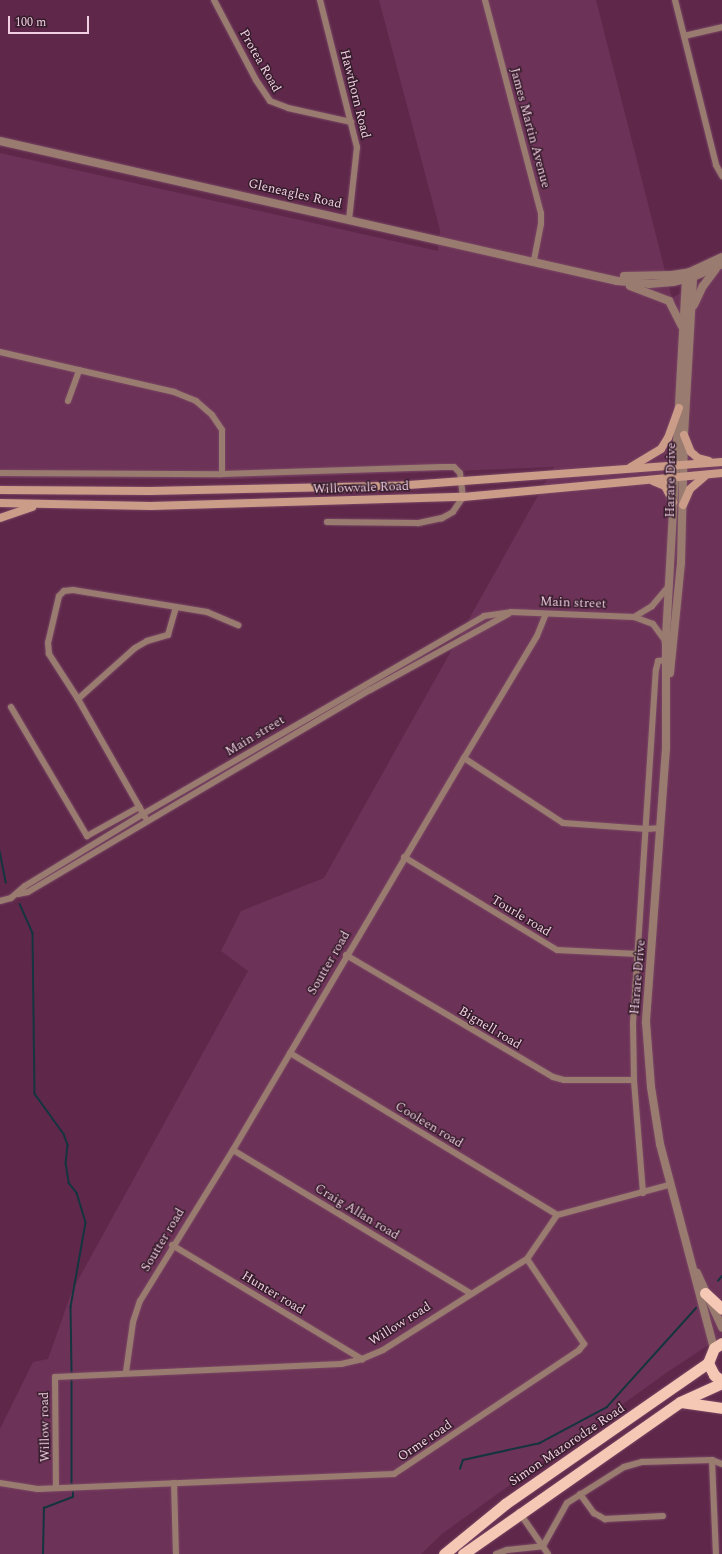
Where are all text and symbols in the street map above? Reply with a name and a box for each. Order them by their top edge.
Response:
scale bar [10,8,91,34]
text: 100 m [15,13,46,32]
street label: Protea Road [236,27,284,95]
street label: Hawthorn Road [336,48,374,140]
street label: James Martin Avenue [506,66,554,190]
street label: Gleneagles Road [247,176,343,212]
street label: Harare Drive [663,442,679,518]
street label: Willowvale Road [313,479,409,497]
street label: Main street [540,594,606,612]
street label: Main street [223,712,287,760]
street label: Tourle road [488,892,554,940]
street label: Soutter road [304,928,354,998]
street label: Harare Drive [627,939,649,1015]
street label: Bignell road [456,1003,524,1053]
street label: Cooleen road [392,1099,466,1151]
street label: Craig Allan road [312,1181,402,1243]
street label: Soutter road [138,1205,188,1275]
street label: Hunter road [239,1268,307,1318]
street label: Willow road [366,1299,434,1349]
street label: Willow road [37,1392,53,1462]
street label: Simon Mazorodze Road [506,1400,628,1490]
street label: Orme road [395,1417,455,1465]

